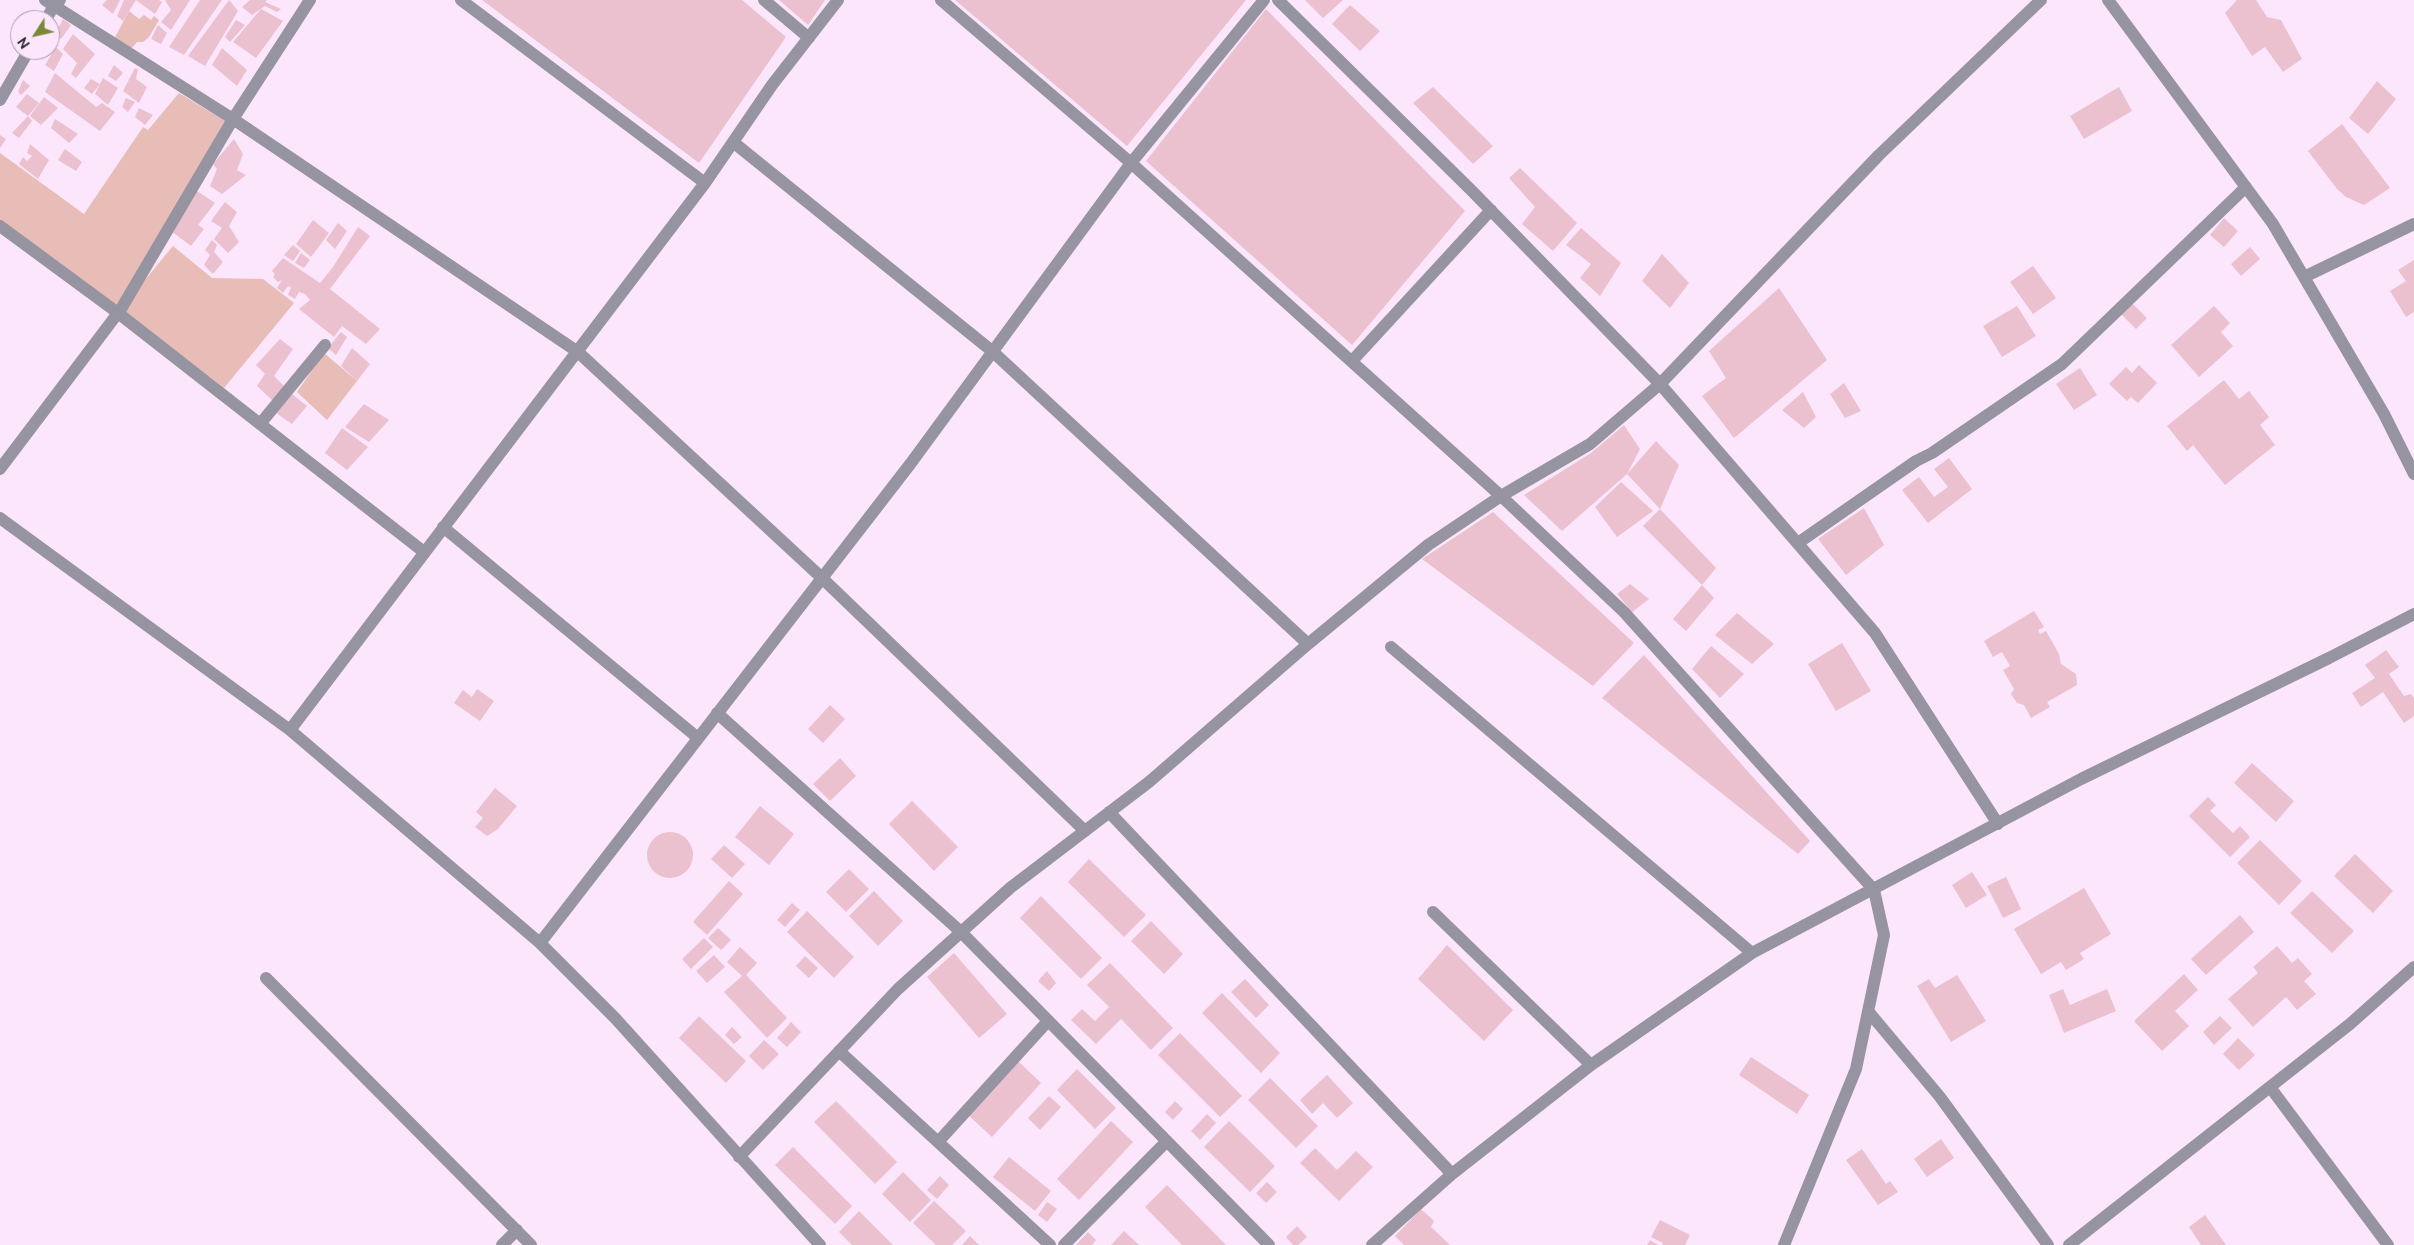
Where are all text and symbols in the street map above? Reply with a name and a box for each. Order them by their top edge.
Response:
north arrow [10,10,60,60]
text: N [14,34,33,52]

